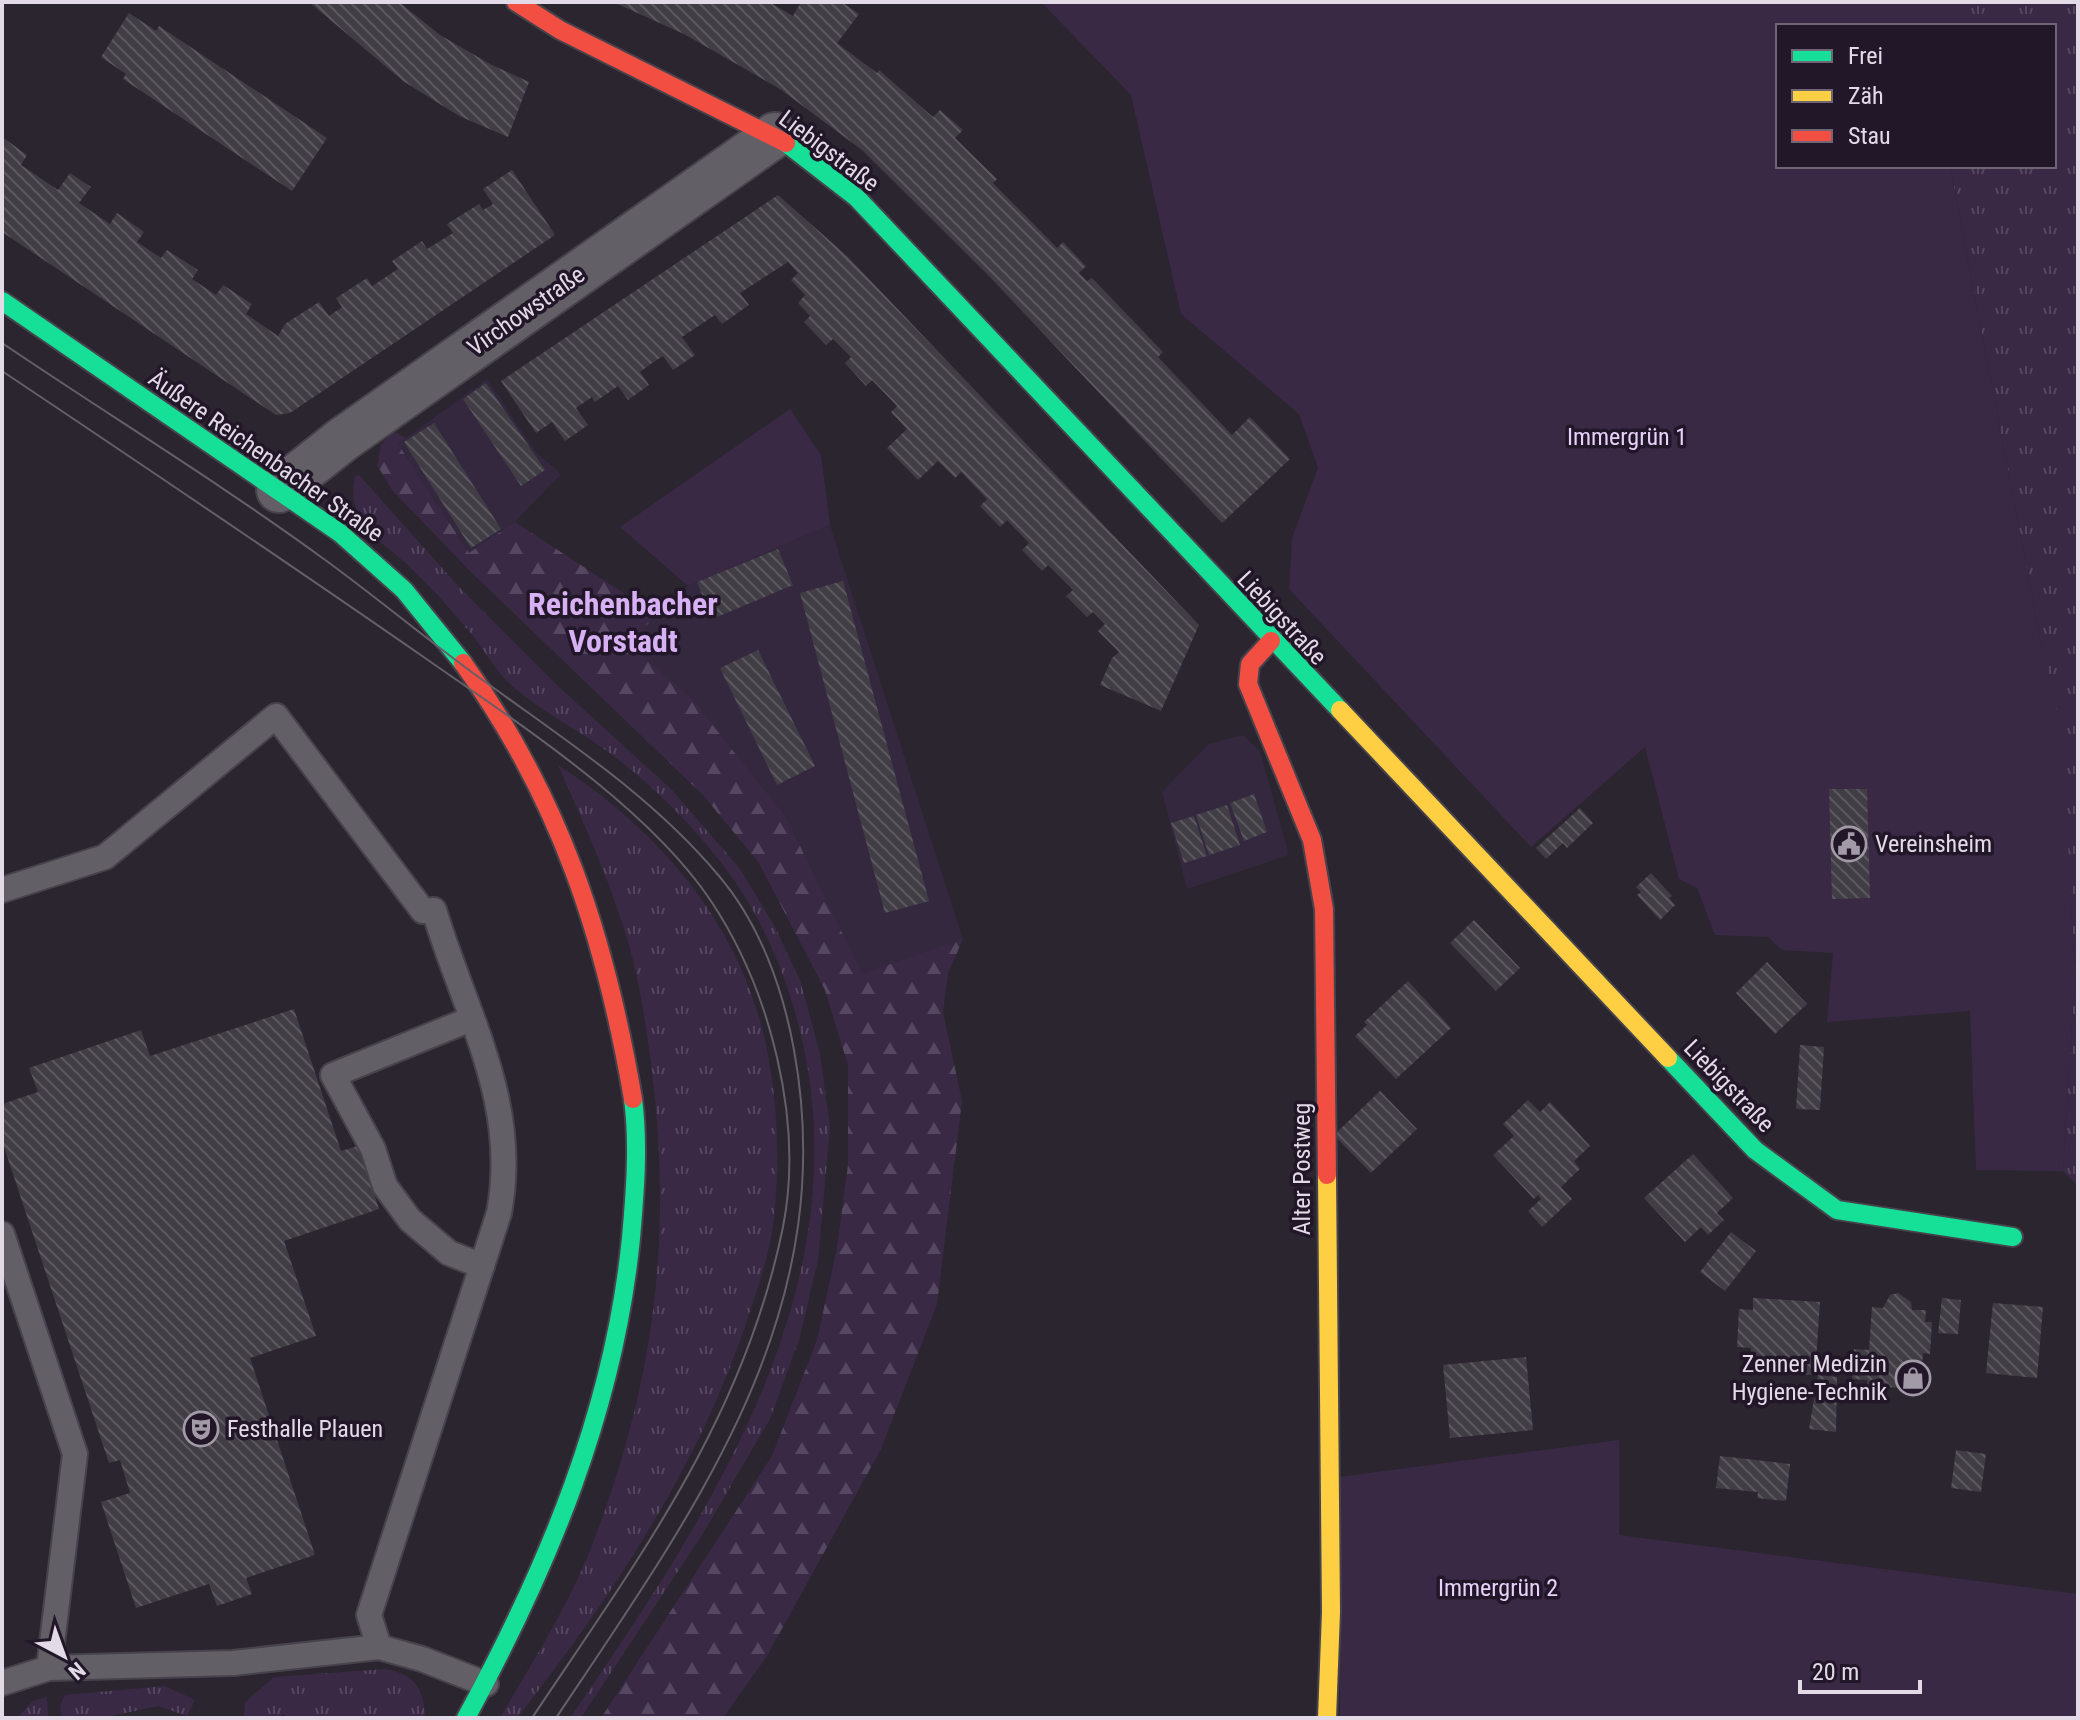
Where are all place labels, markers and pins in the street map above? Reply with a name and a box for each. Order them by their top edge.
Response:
public building icon: Vereinsheim [1830,825,1868,863]
place label: Vereinsheim [1875,830,1992,858]
place label: Zenner Medizin Hygiene-Technik [1732,1350,1887,1406]
shop icon: Zenner Medizin Hygiene-Technik [1894,1359,1932,1397]
theatre icon: Festhalle Plauen [182,1410,220,1448]
place label: Festhalle Plauen [227,1415,383,1443]

